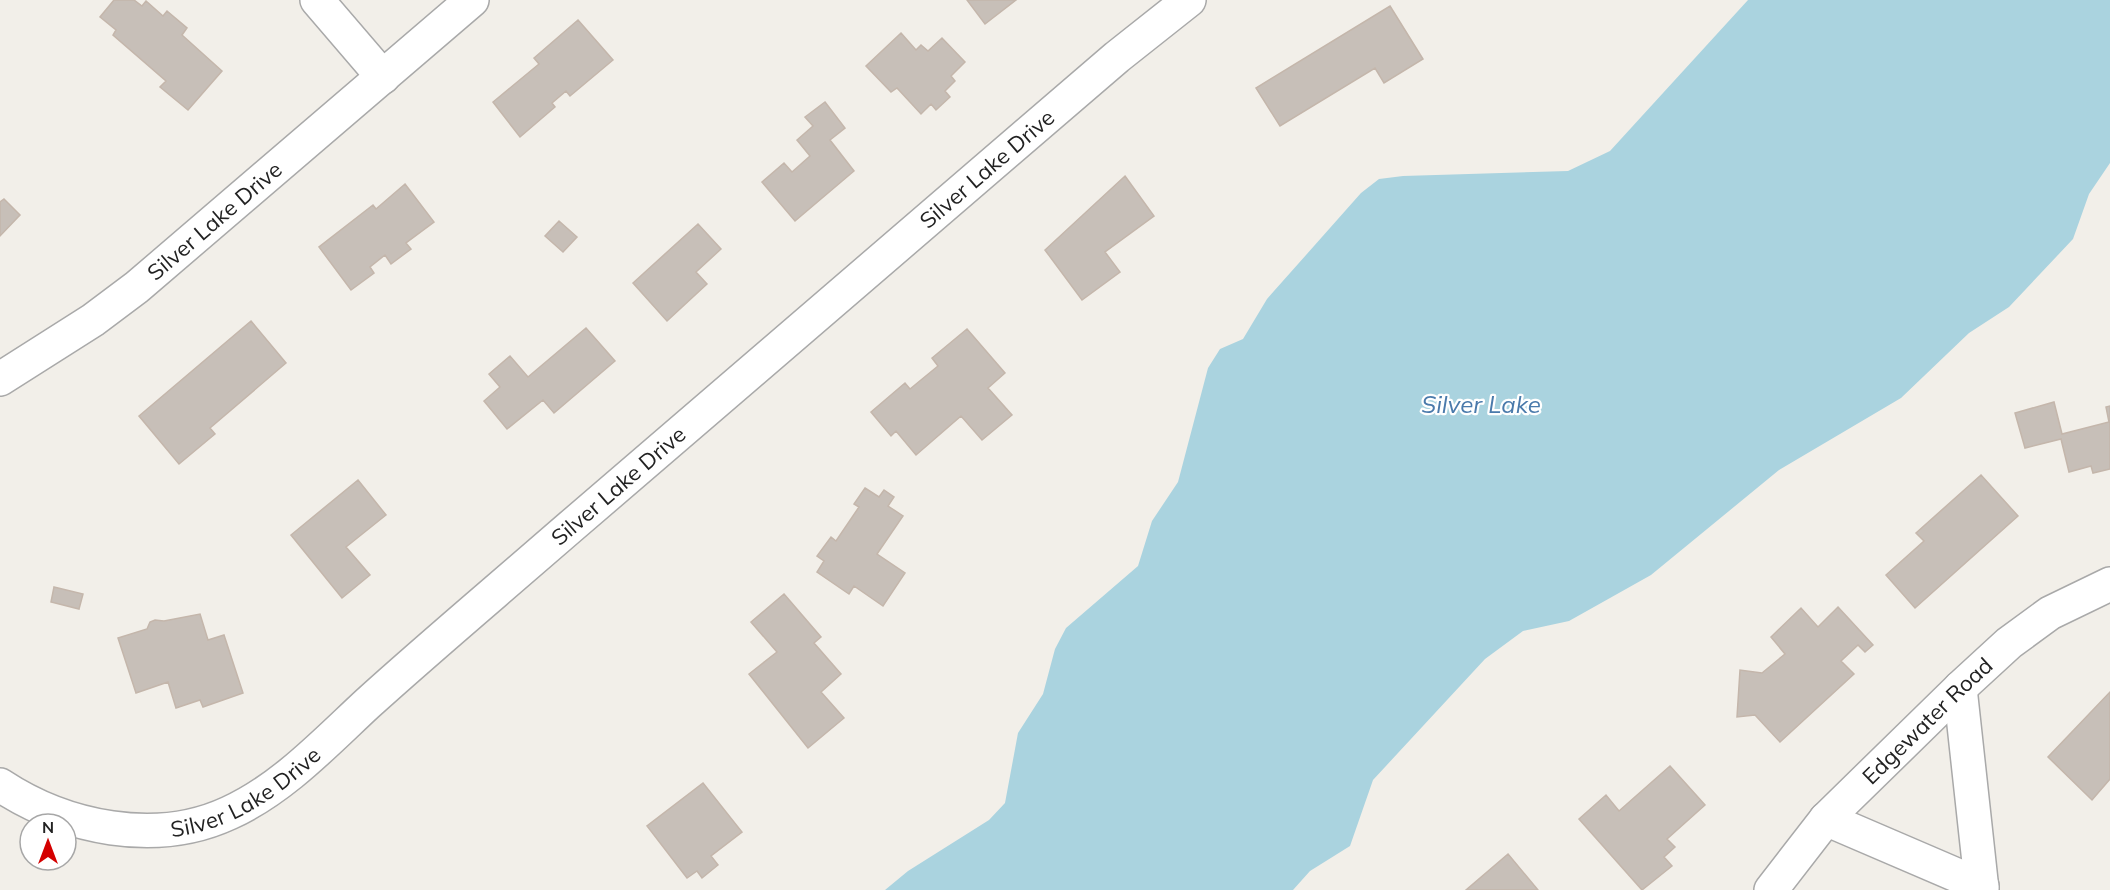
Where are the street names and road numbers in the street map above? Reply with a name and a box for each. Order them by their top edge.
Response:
street label: Silver Lake Drive [914,103,1060,234]
street label: Silver Lake Drive [141,155,287,286]
street label: Silver Lake Drive [545,420,691,551]
street label: Edgewater Road [1856,651,1998,790]
street label: Silver Lake Drive [169,741,326,843]

